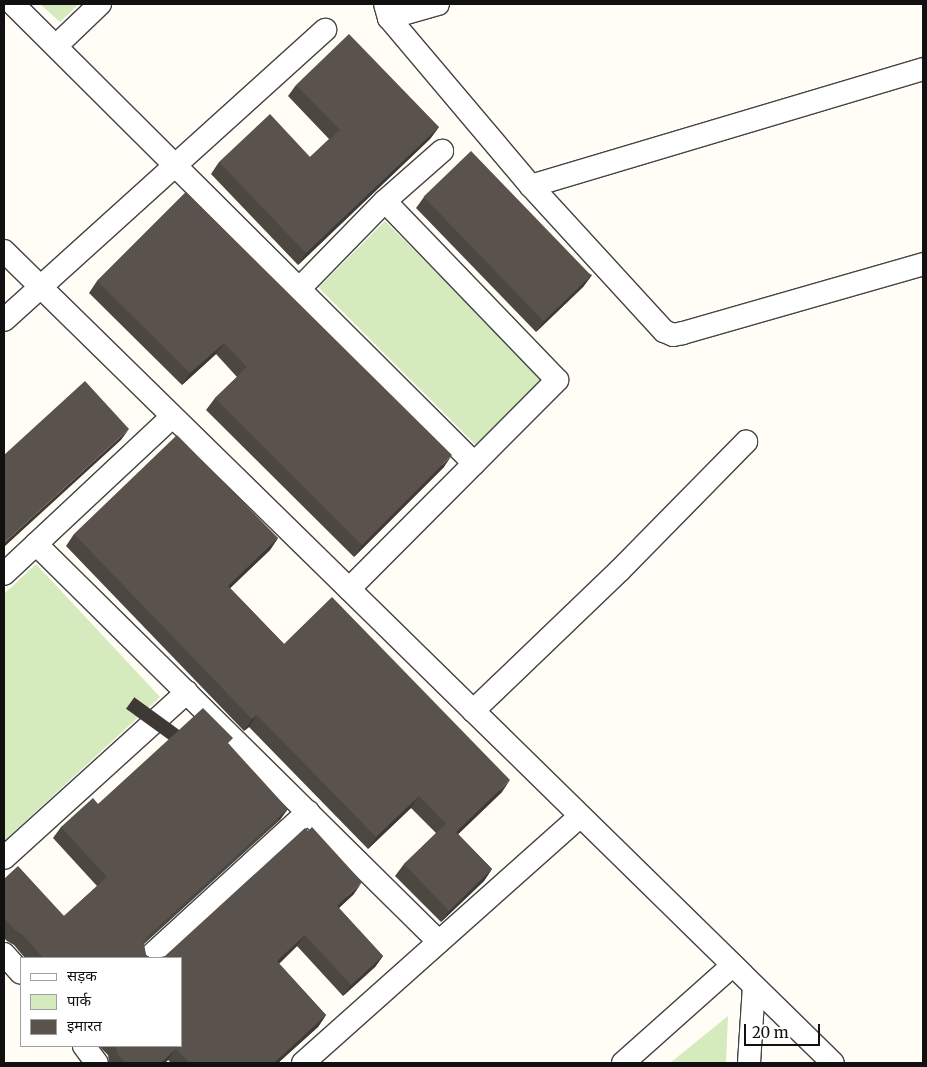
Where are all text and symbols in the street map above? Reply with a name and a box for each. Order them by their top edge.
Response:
legend [20,957,182,1047]
text: सड़क [67,966,97,985]
text: पार्क [67,991,91,1010]
scale bar [747,1014,823,1046]
text: इमारत [67,1016,102,1035]
text: 20 m [752,1023,789,1042]

